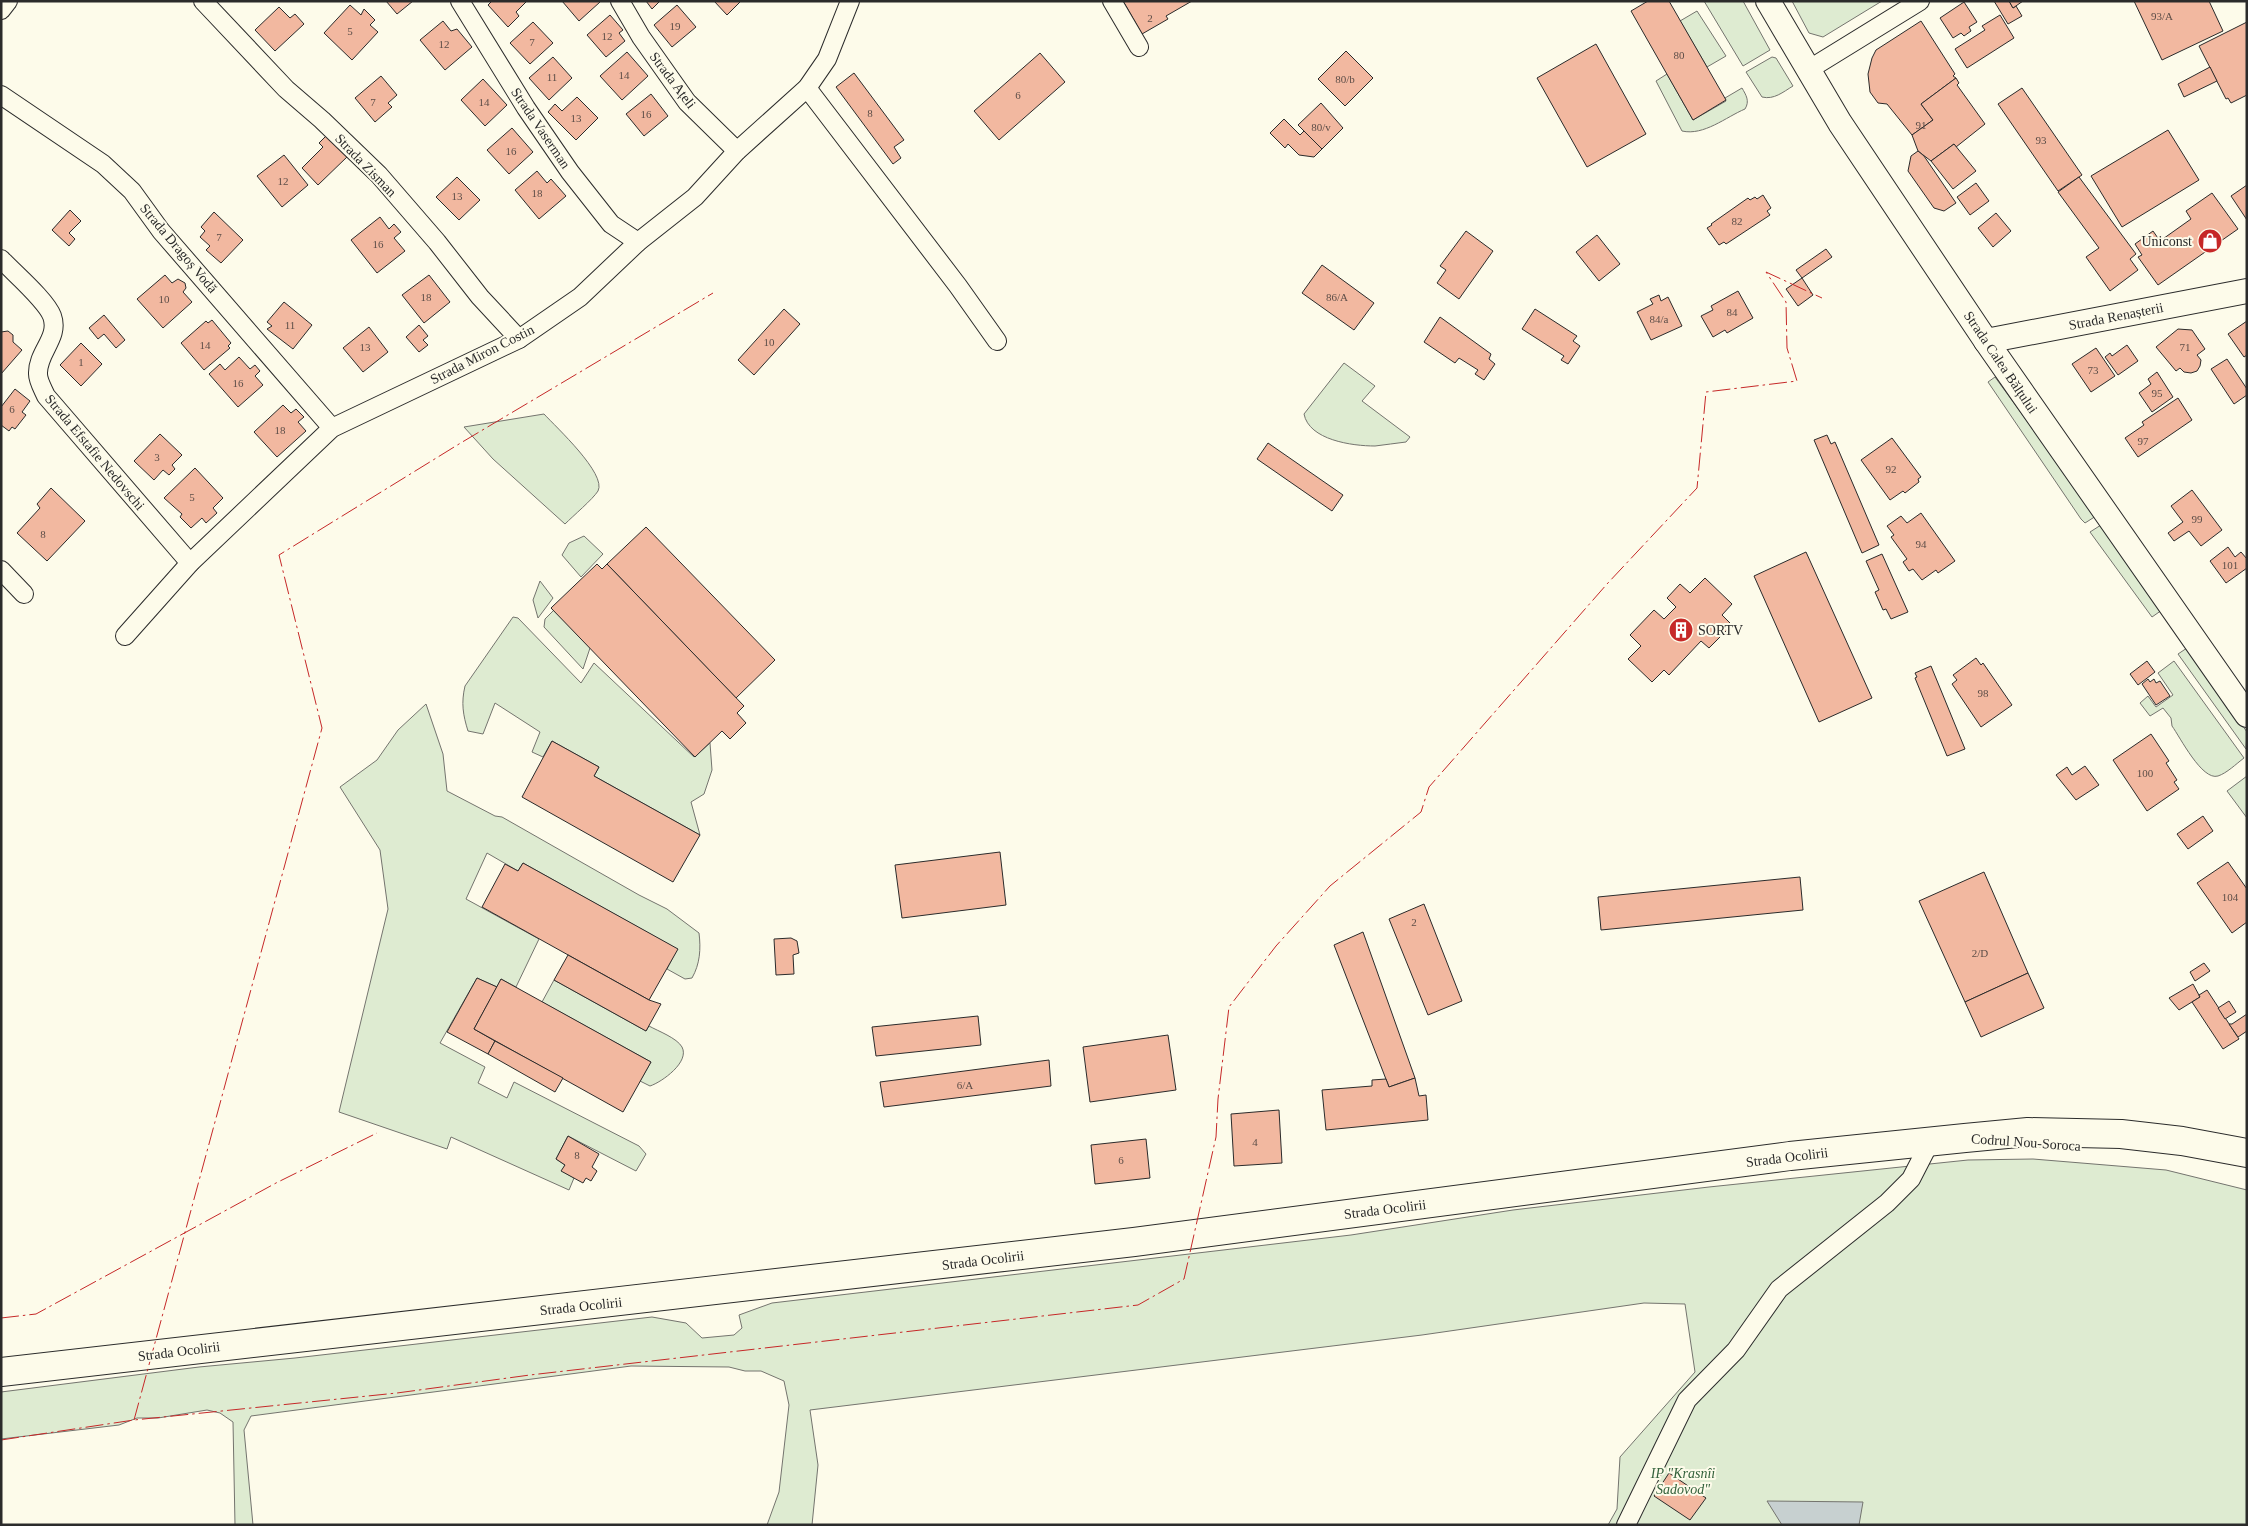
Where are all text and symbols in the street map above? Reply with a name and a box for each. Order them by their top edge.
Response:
house number: 93/A [2151,10,2173,22]
house number: 2 [1147,12,1153,24]
house number: 19 [670,20,681,32]
house number: 5 [347,25,353,37]
house number: 12 [602,30,613,42]
house number: 7 [529,36,535,48]
house number: 12 [439,38,450,50]
street label: Strada Ațeli [646,49,699,112]
house number: 80 [1674,49,1685,61]
house number: 14 [619,69,630,81]
house number: 11 [547,71,557,83]
house number: 80/b [1335,73,1355,85]
street label: Strada Vaserman [508,85,573,172]
house number: 6 [1015,89,1021,101]
house number: 7 [370,96,376,108]
house number: 14 [479,96,490,108]
house number: 8 [867,107,873,119]
house number: 16 [641,108,652,120]
house number: 13 [571,112,582,124]
house number: 91 [1916,119,1927,131]
house number: 80/v [1311,121,1331,133]
street label: Strada Zisman [332,131,399,200]
house number: 93 [2036,134,2047,146]
house number: 16 [506,145,517,157]
house number: 12 [278,175,289,187]
house number: 18 [532,187,543,199]
house number: 13 [452,190,463,202]
street label: Strada Dragoș Vodă [136,201,221,297]
house number: 82 [1732,215,1743,227]
shop icon: Uniconst [2197,228,2223,254]
house number: 7 [216,231,222,243]
place label: Uniconst [2141,234,2192,249]
house number: 16 [373,238,384,250]
house number: 18 [421,291,432,303]
house number: 86/A [1326,291,1348,303]
house number: 10 [159,293,170,305]
street label: Strada Renașterii [2068,300,2165,334]
house number: 84 [1727,306,1738,318]
street label: Strada Calea Bălțului [1960,308,2040,417]
house number: 84/a [1650,313,1669,325]
house number: 11 [285,319,295,331]
street label: Strada Miron Costin [428,322,537,387]
house number: 10 [764,336,775,348]
house number: 14 [200,339,211,351]
house number: 13 [360,341,371,353]
house number: 71 [2180,341,2191,353]
house number: 1 [78,356,84,368]
house number: 73 [2088,364,2099,376]
house number: 16 [233,377,244,389]
house number: 95 [2152,387,2163,399]
street label: Strada Efstafie Nedovschi [42,392,147,513]
house number: 6 [9,403,15,415]
house number: 18 [275,424,286,436]
house number: 97 [2138,435,2149,447]
house number: 3 [154,451,160,463]
house number: 92 [1886,463,1897,475]
house number: 5 [189,491,195,503]
house number: 99 [2192,513,2203,525]
house number: 8 [40,528,46,540]
house number: 94 [1916,538,1927,550]
house number: 101 [2222,559,2238,571]
building icon: SORTV [1668,617,1694,643]
place label: SORTV [1698,623,1743,638]
house number: 98 [1978,687,1989,699]
house number: 100 [2137,767,2154,779]
house number: 104 [2222,891,2239,903]
house number: 2 [1411,916,1417,928]
house number: 2/D [1972,947,1988,959]
house number: 6/A [957,1079,973,1091]
street label: Codrul Nou-Soroca [1971,1131,2082,1154]
house number: 4 [1252,1136,1258,1148]
street label: Strada Ocolirii [1745,1145,1829,1170]
house number: 8 [574,1149,580,1161]
house number: 6 [1118,1154,1124,1166]
street label: Strada Ocolirii [1343,1197,1427,1222]
street label: Strada Ocolirii [941,1248,1025,1273]
street label: Strada Ocolirii [539,1295,623,1318]
street label: Strada Ocolirii [137,1339,221,1364]
park label: IP "Krasnîi Sadovod" [1650,1466,1715,1497]

